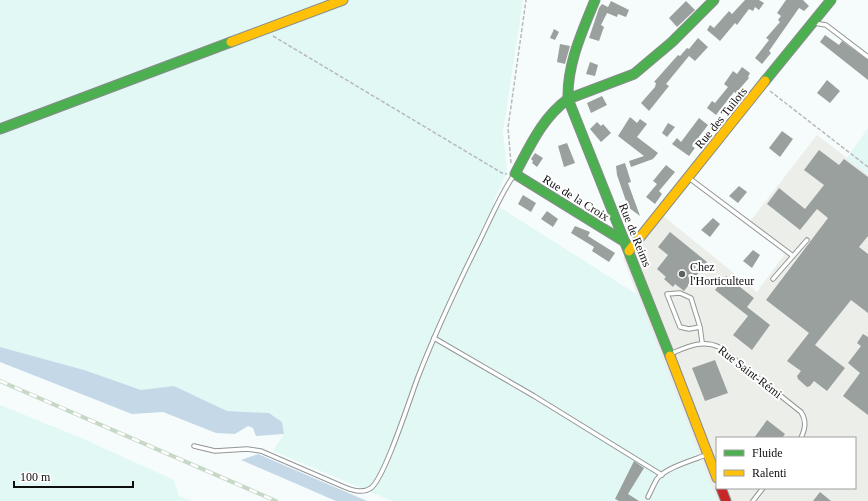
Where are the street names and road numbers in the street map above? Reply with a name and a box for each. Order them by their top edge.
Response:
street label: Rue des Tuilots [692,84,750,151]
street label: Rue de la Croix [540,172,612,224]
street label: Rue de Reims [616,201,654,269]
street label: Rue Saint-Rémi [715,343,785,402]

